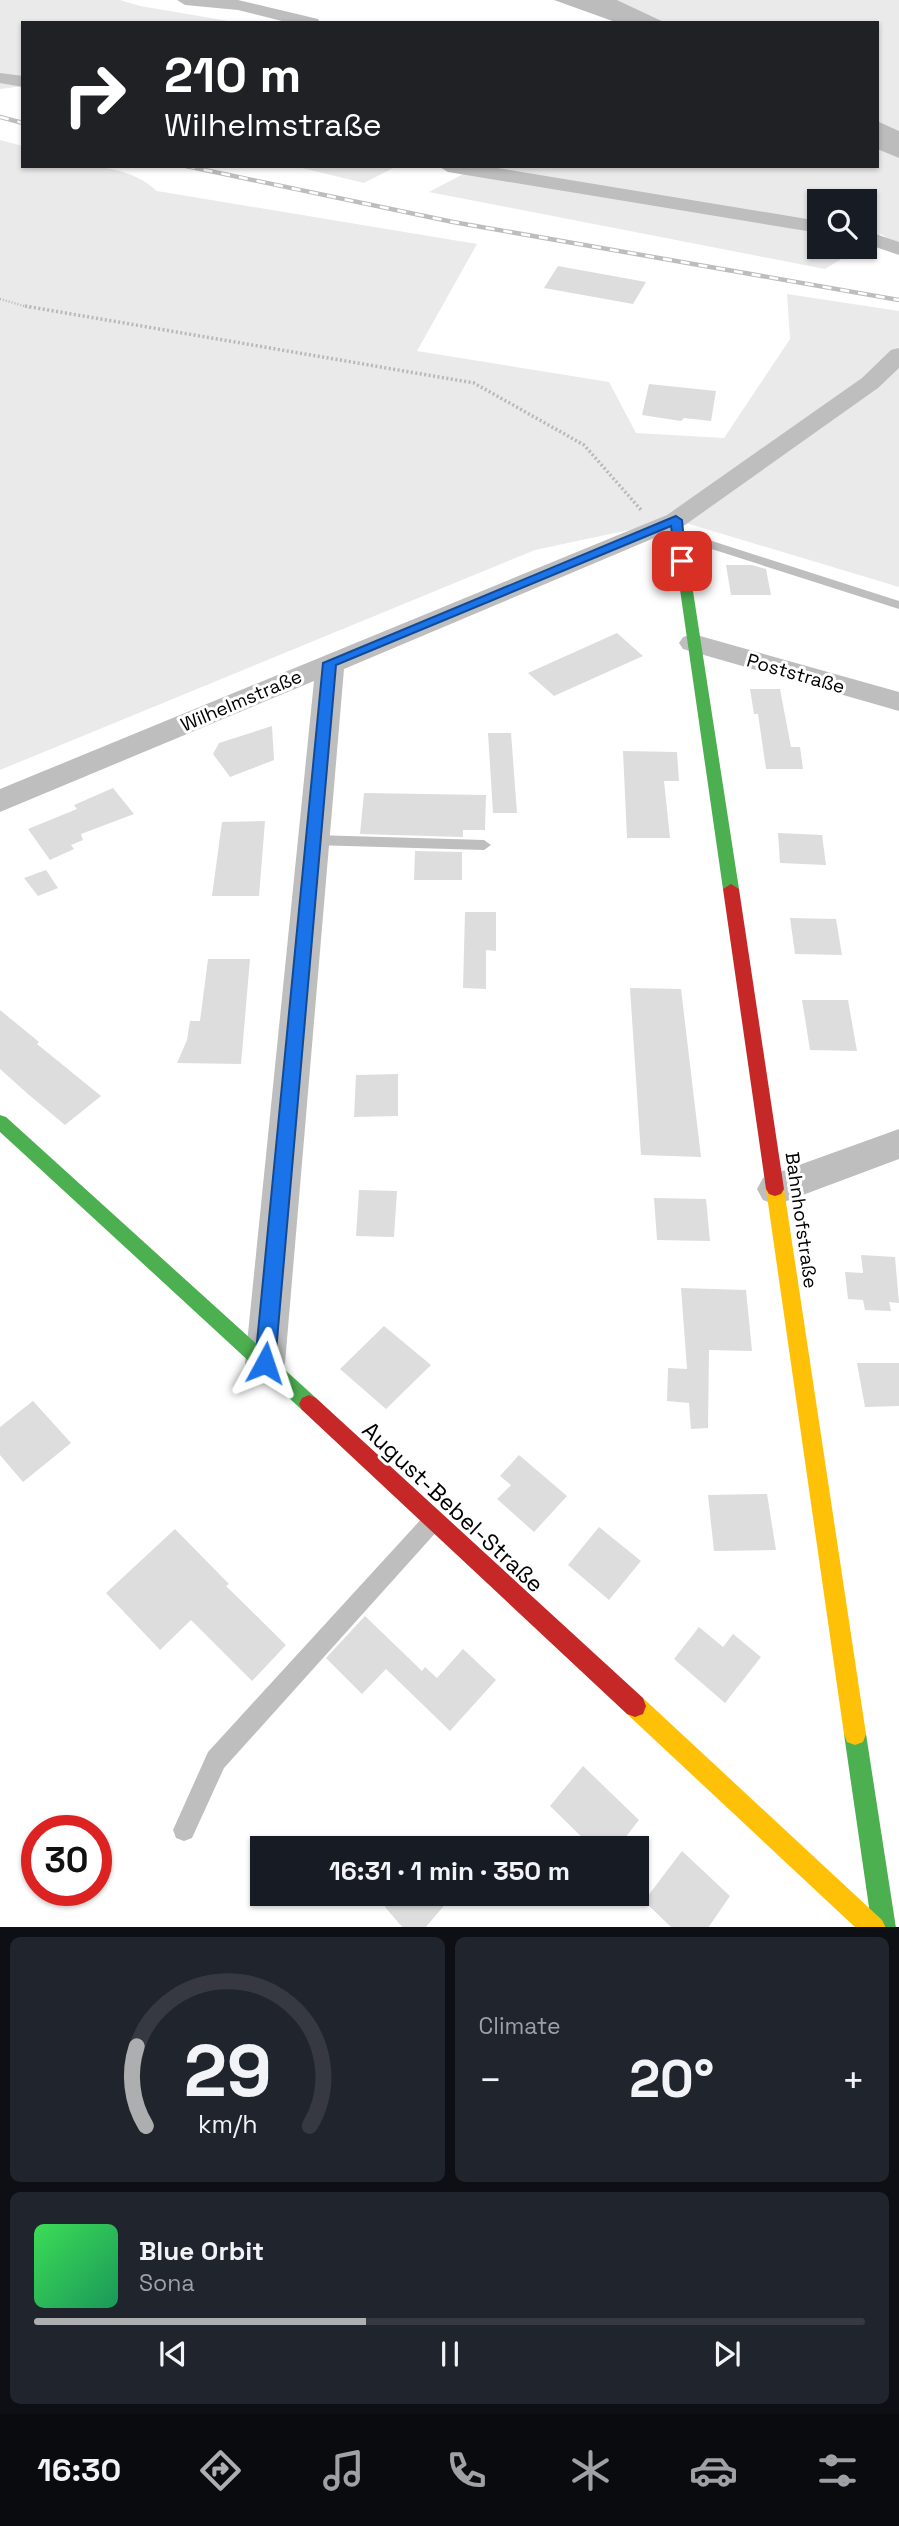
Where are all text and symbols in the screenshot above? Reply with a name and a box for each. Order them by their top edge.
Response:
text: 210 m [164,44,301,106]
icon: right [49,49,140,140]
text: Wilhelmstraße [164,105,382,145]
map controls [807,189,877,259]
button: search [807,189,877,259]
pin [652,531,712,591]
icon: arrive [663,542,701,580]
street label: Poststraße [744,648,848,699]
street label: Wilhelmstraße [177,664,306,737]
street label: Bahnhofstraße [780,1150,823,1290]
position arrow [228,1326,302,1400]
street label: August-Bebel-Straße [356,1415,550,1599]
speed limit sign: 30 [21,1815,112,1906]
text: 16:31 · 1 min · 350 m [329,1854,570,1888]
text: Climate [479,2011,561,2041]
text: 29 [183,2024,271,2117]
text: 20° [629,2046,714,2112]
text: − [479,2056,502,2104]
text: + [841,2056,865,2104]
text: km/h [197,2107,257,2139]
text: Blue Orbit [139,2234,264,2268]
text: Sona [139,2268,195,2298]
icon: previous [154,2335,192,2373]
icon: pause [431,2335,469,2373]
icon: next [708,2335,746,2373]
icon: directions [196,2446,245,2495]
icon: music [319,2446,368,2495]
icon: phone [442,2446,491,2495]
icon: climate [566,2446,615,2495]
icon: car [689,2446,738,2495]
icon: filters [813,2446,862,2495]
text: 16:30 [37,2450,121,2490]

